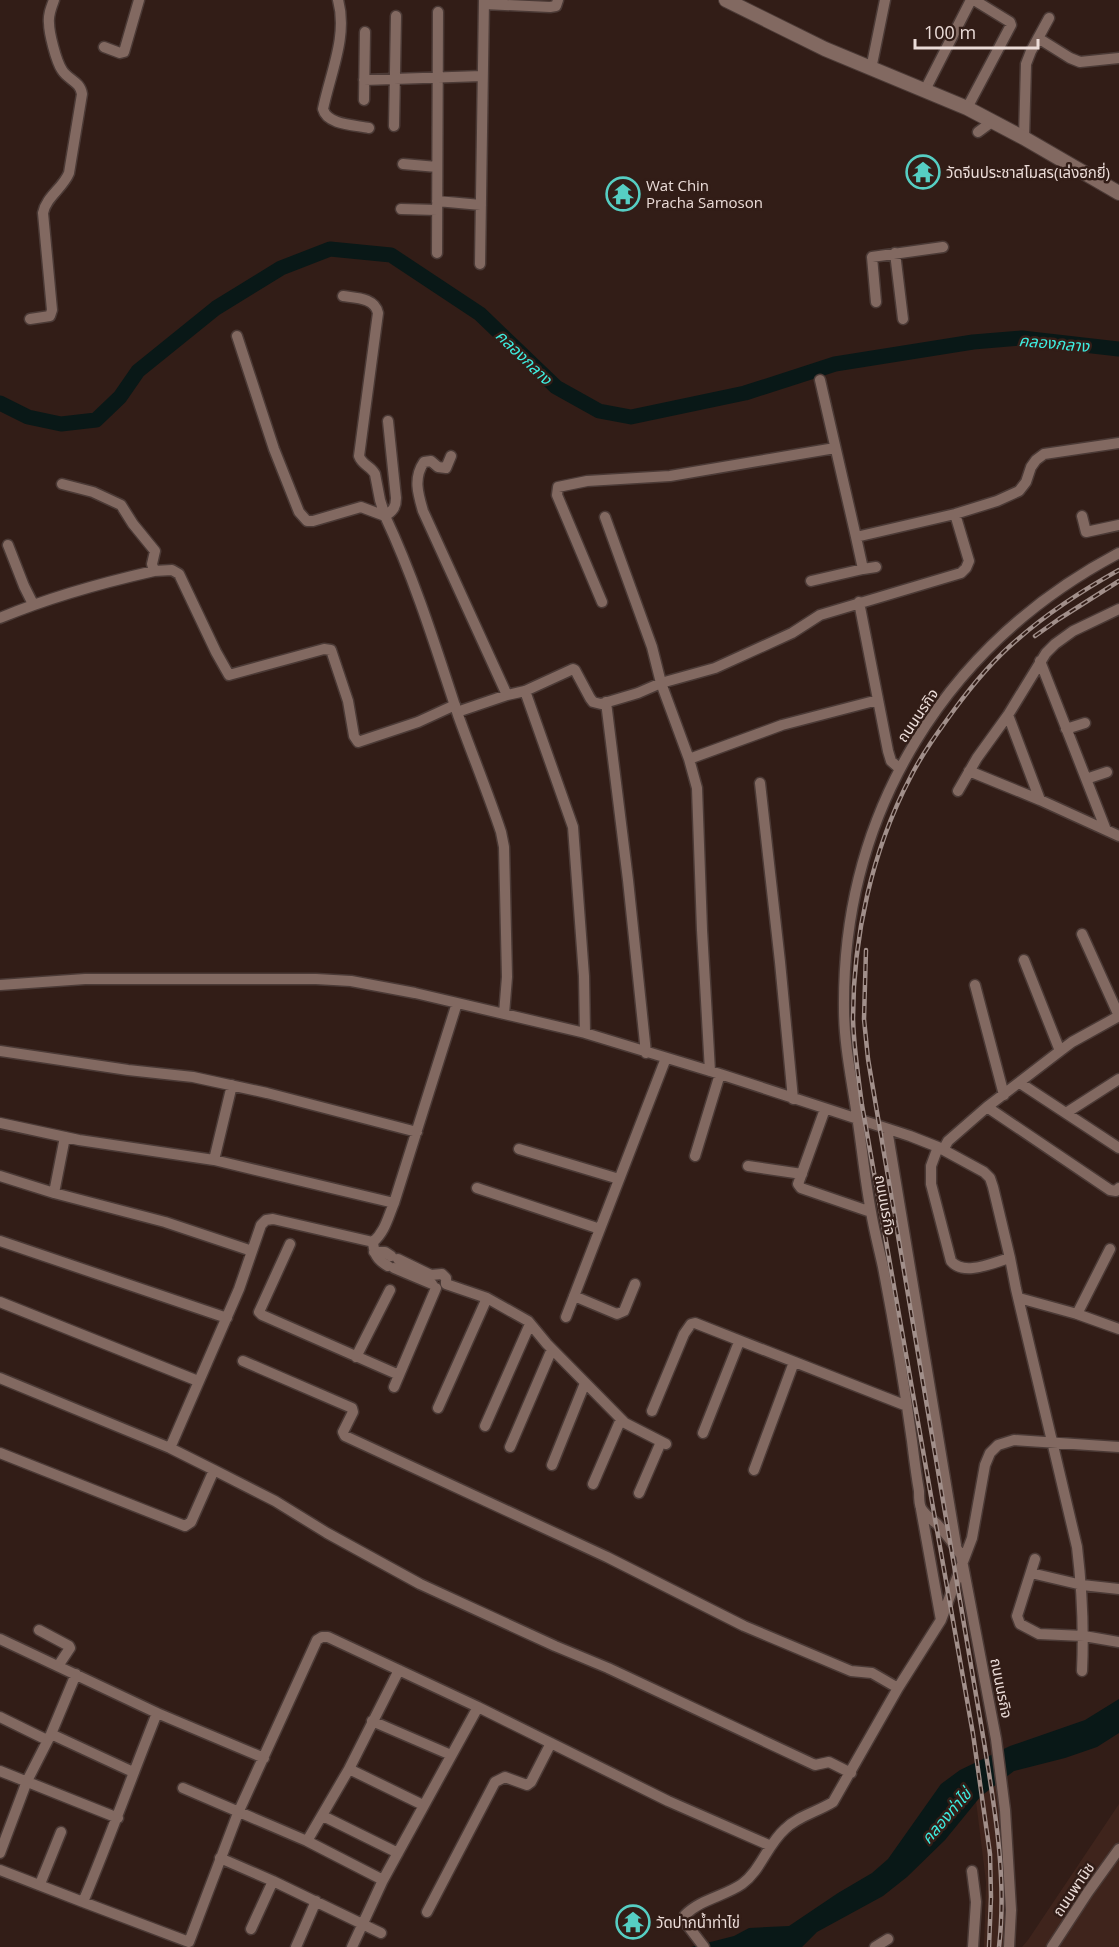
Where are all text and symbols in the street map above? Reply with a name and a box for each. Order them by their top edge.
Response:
scale bar [915,12,1038,50]
text: 100 m [924,20,976,44]
temple icon: วัดจีนประชาสโมสร(เล่งฮกยี่) [905,154,941,190]
place label: วัดจีนประชาสโมสร(เล่งฮกยี่) [946,162,1110,182]
place label: Wat Chin Pracha Samoson [646,175,763,212]
temple icon: Wat Chin Pracha Samoson [605,176,641,212]
water label: คลองกลาง [491,325,558,390]
water label: คลองกลาง [1018,329,1092,357]
street label: ถนนนรกิจ [892,684,942,746]
street label: ถนนนรกิจ [871,1173,901,1237]
street label: ถนนนรกิจ [986,1656,1018,1720]
water label: คลองท่าไข่ [916,1782,977,1848]
street label: ถนนพานิช [1048,1858,1098,1920]
temple icon: วัดปากน้ำท่าไข่ [615,1904,651,1940]
place label: วัดปากน้ำท่าไข่ [656,1912,740,1932]

